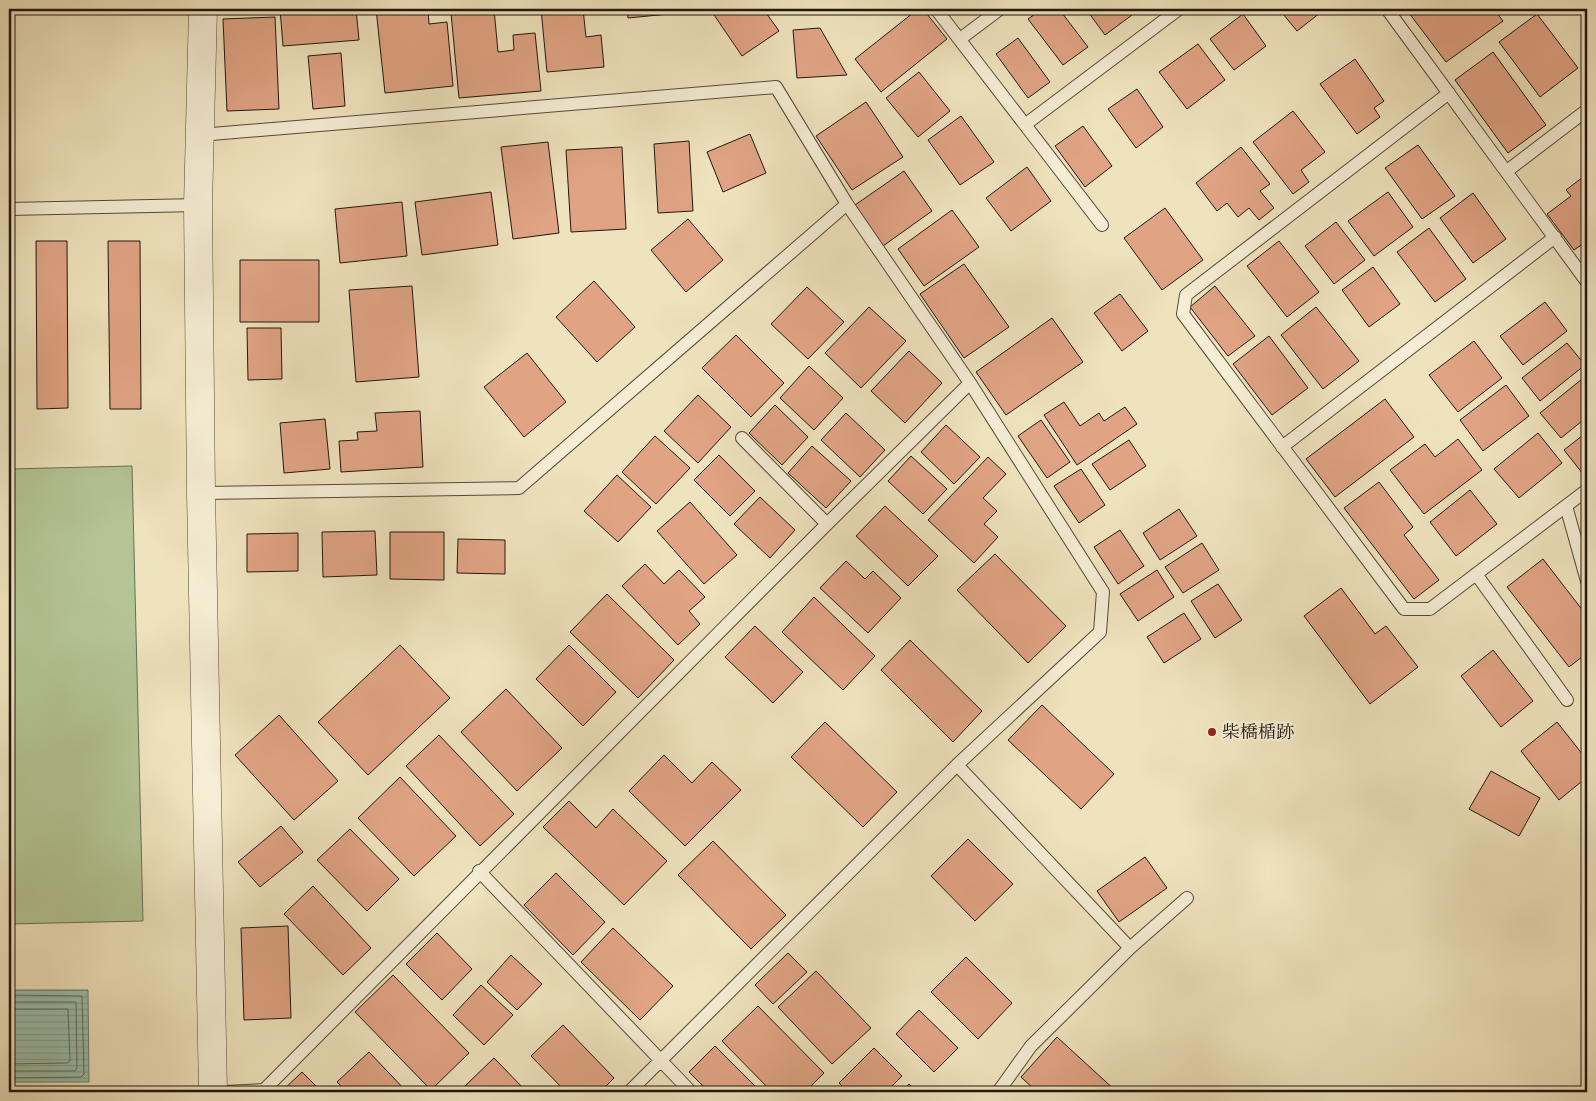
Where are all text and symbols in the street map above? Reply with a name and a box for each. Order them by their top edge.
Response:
place label: 柴橋楯跡 [1222,721,1294,744]
marker: 柴橋楯跡 [1206,726,1218,738]

